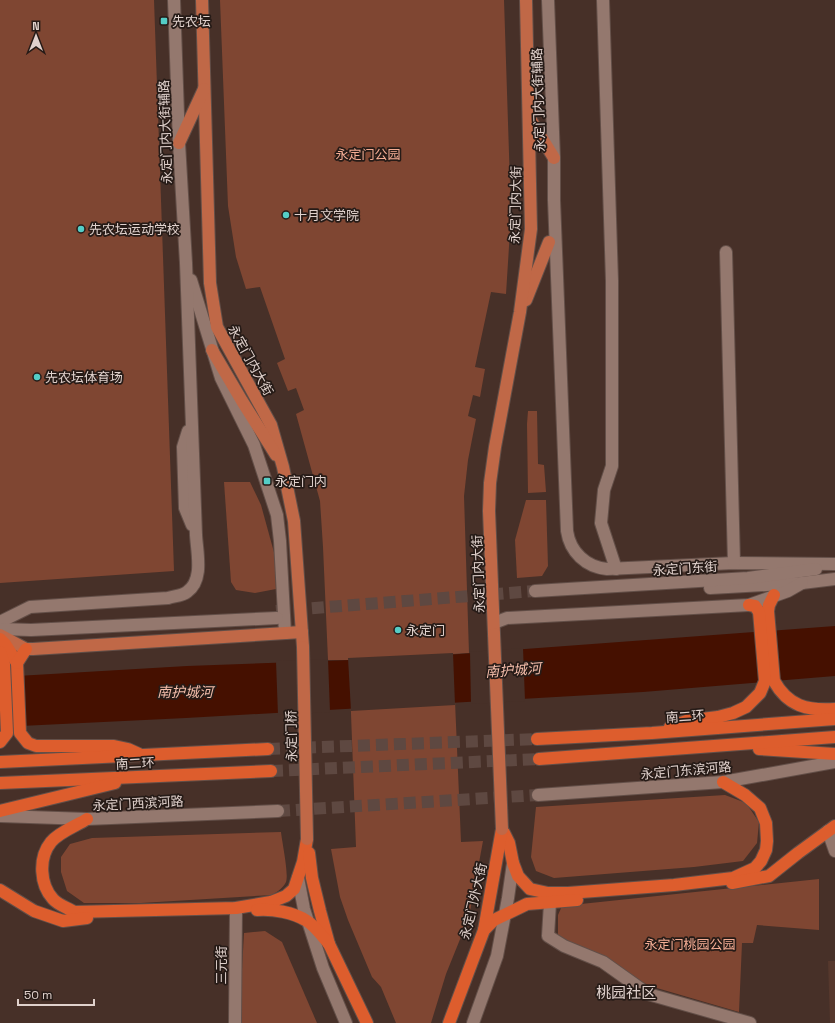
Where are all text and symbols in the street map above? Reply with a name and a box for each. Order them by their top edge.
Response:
place label: 先农坛 [172,13,211,30]
north arrow [16,16,56,56]
marker: 先农坛 [159,16,169,26]
text: N [32,19,40,33]
street label: 永定门内大街辅路 [528,48,549,152]
street label: 永定门内大街辅路 [155,80,176,184]
park label: 永定门公园 [335,146,401,163]
street label: 永定门内大街 [506,166,525,244]
place label: 十月文学院 [294,207,359,224]
marker: 十月文学院 [281,210,291,220]
place label: 先农坛运动学校 [89,221,180,238]
marker: 先农坛运动学校 [76,224,86,234]
street label: 永定门内大街 [224,322,277,398]
place label: 先农坛体育场 [45,369,123,386]
marker: 先农坛体育场 [32,372,42,382]
place label: 永定门内 [275,473,327,490]
marker: 永定门内 [262,476,272,486]
street label: 永定门内大街 [469,535,488,613]
street label: 永定门东街 [652,558,718,579]
place label: 永定门 [406,622,445,639]
marker: 永定门 [393,625,403,635]
water label: 南护城河 [484,659,545,681]
water label: 南护城河 [157,683,216,701]
street label: 南二环 [665,707,705,726]
street label: 永定门桥 [283,710,300,762]
street label: 南二环 [115,754,155,773]
street label: 永定门东滨河路 [640,758,732,783]
street label: 永定门西滨河路 [92,793,184,814]
street label: 永定门外大街 [456,861,491,941]
park label: 永定门桃园公园 [644,936,736,953]
street label: 三元街 [213,945,230,985]
scale bar [18,981,94,1007]
district label: 桃园社区 [596,983,656,1002]
text: 50 m [24,987,52,1003]

